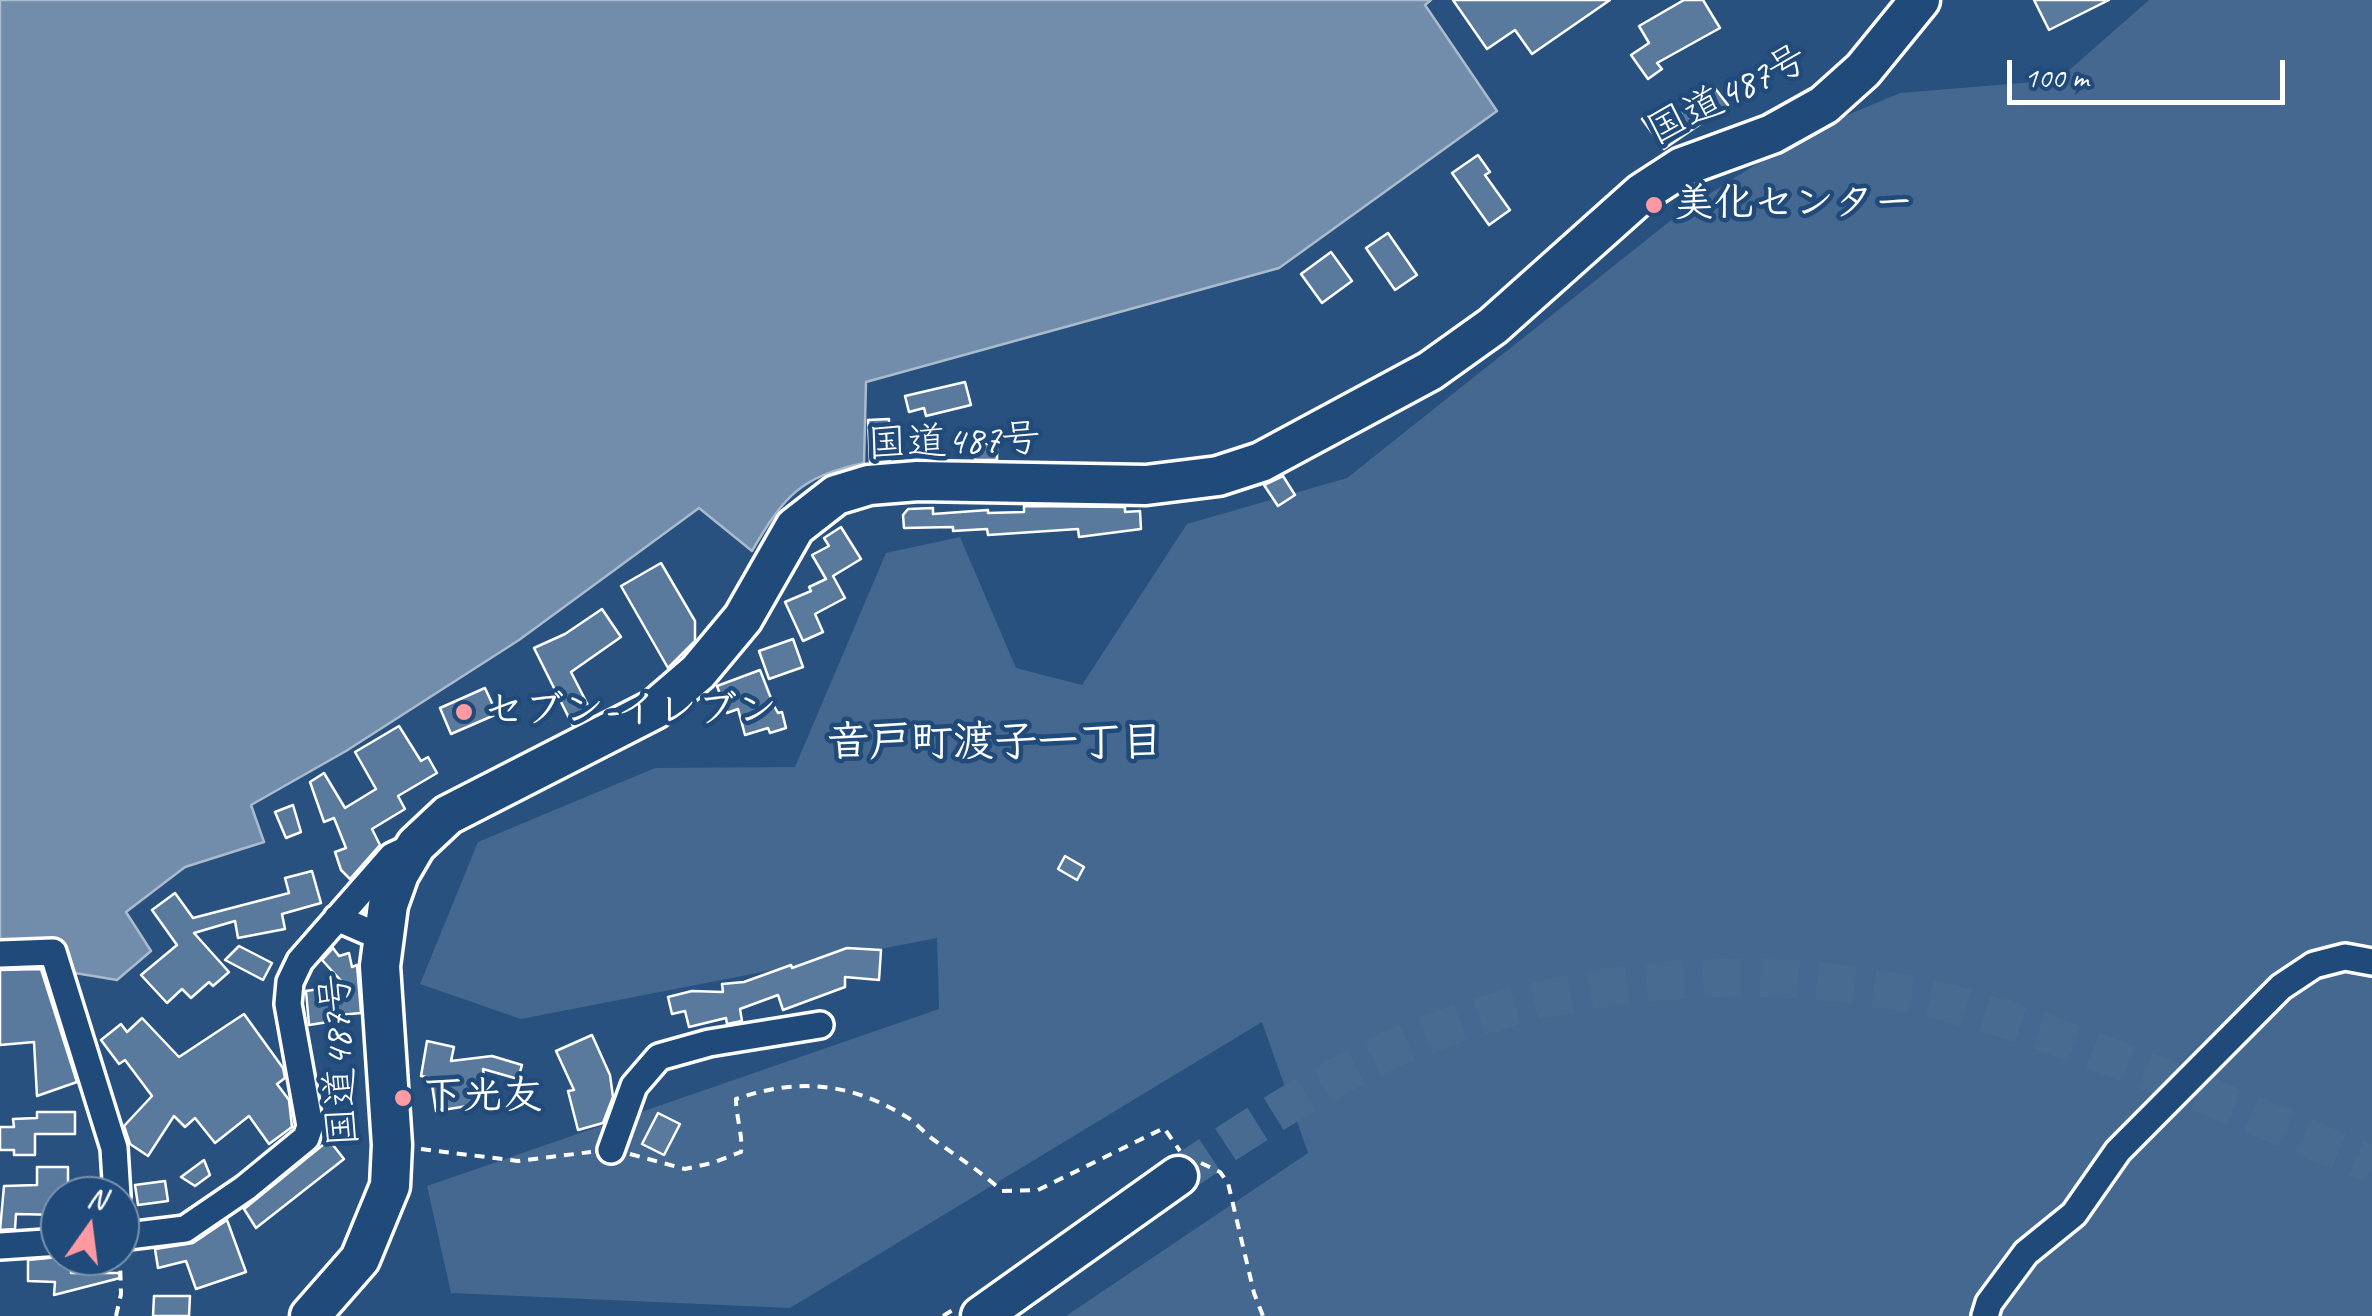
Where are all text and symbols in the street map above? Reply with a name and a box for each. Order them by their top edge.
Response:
street label: 国道487号 [1640,35,1816,157]
scale bar [2012,40,2290,102]
text: 100 m [2024,58,2089,96]
place label: 美化センター [1674,181,1914,229]
marker: 美化センター [1643,194,1665,216]
street label: 国道487号 [866,416,1042,470]
place label: セブン-イレブン [484,688,777,736]
marker: セブン-イレブン [453,701,475,723]
district label: 音戸町渡子一丁目 [827,719,1163,769]
street label: 国道487号 [312,972,370,1148]
place label: 下光友 [423,1074,543,1122]
marker: 下光友 [392,1087,414,1109]
north arrow [40,1176,140,1276]
text: N [84,1179,110,1217]

